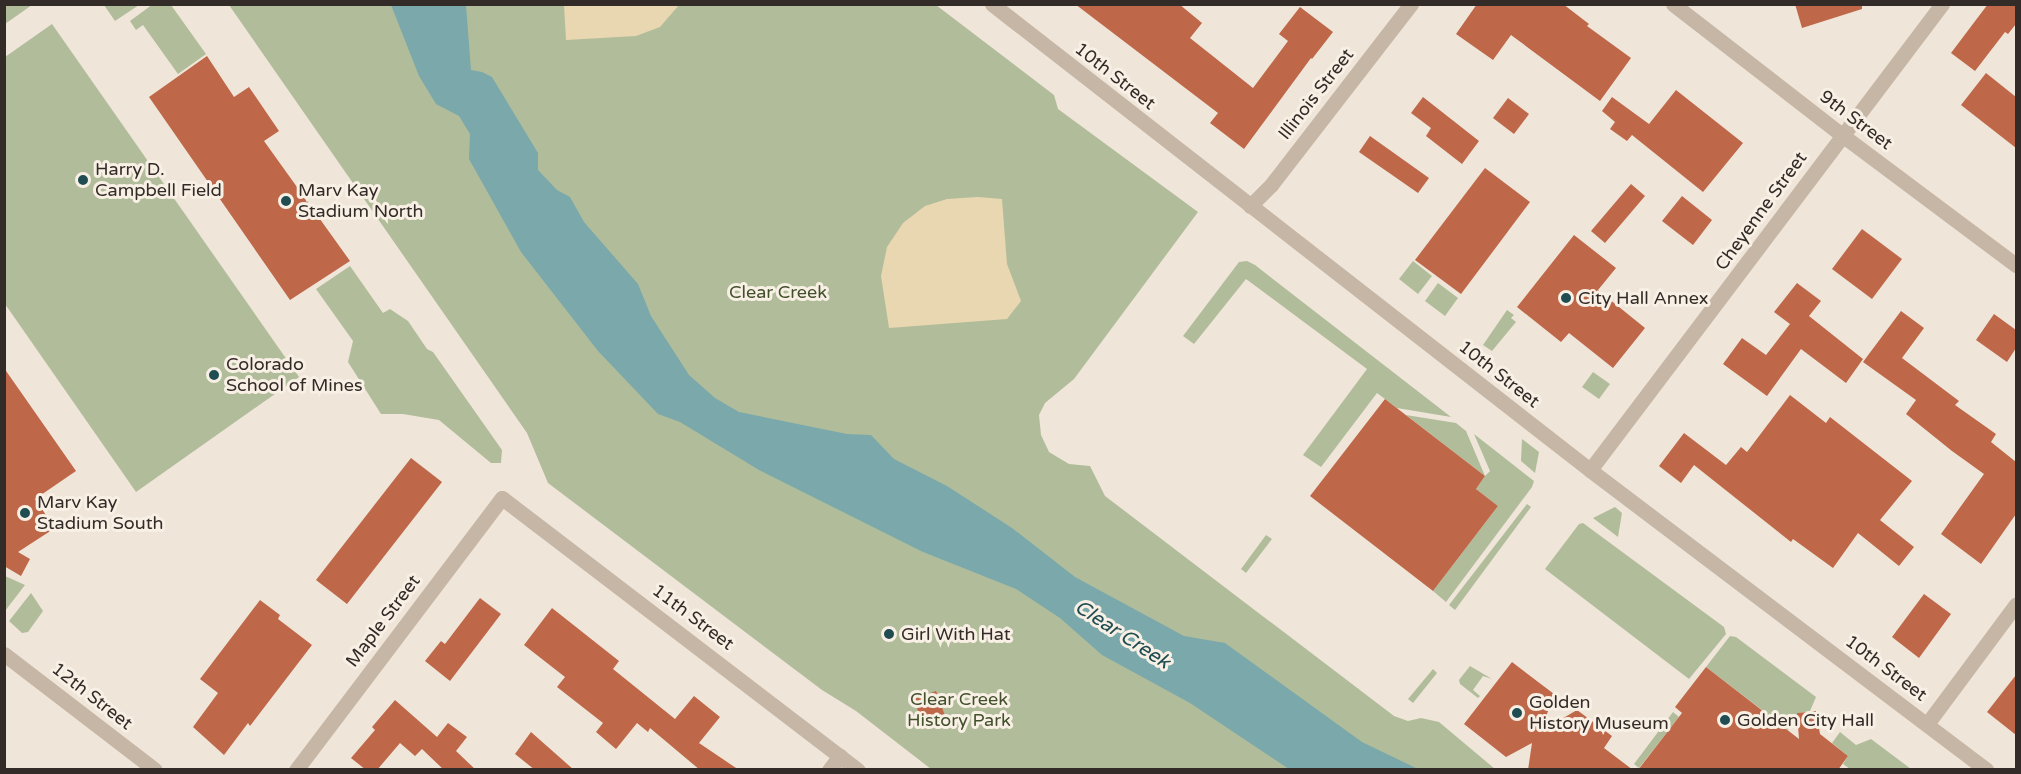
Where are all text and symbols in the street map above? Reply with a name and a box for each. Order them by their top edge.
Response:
street label: 10th Street [1070,38,1160,114]
street label: Illinois Street [1274,44,1358,144]
street label: 9th Street [1815,86,1897,154]
street label: Cheyenne Street [1711,147,1811,275]
place label: Harry D. Campbell Field [95,159,222,201]
marker: Harry D. Campbell Field [76,173,90,187]
place label: Marv Kay Stadium North [298,180,424,222]
marker: Marv Kay Stadium North [279,194,293,208]
park label: Clear Creek [729,281,827,303]
place label: City Hall Annex [1578,287,1709,309]
marker: City Hall Annex [1559,291,1573,305]
street label: 10th Street [1454,336,1544,412]
place label: Colorado School of Mines [226,354,363,397]
marker: Colorado School of Mines [207,368,221,382]
place label: Marv Kay Stadium South [37,492,164,534]
marker: Marv Kay Stadium South [18,506,32,520]
street label: Maple Street [341,571,425,671]
street label: 11th Street [648,579,738,655]
water label: Clear Creek [1070,595,1174,675]
place label: Girl With Hat [901,623,1011,645]
marker: Girl With Hat [882,627,896,641]
street label: 10th Street [1841,630,1931,706]
street label: 12th Street [47,658,137,734]
park label: Clear Creek History Park [907,689,1011,732]
place label: Golden History Museum [1529,692,1669,734]
marker: Golden History Museum [1510,706,1524,720]
place label: Golden City Hall [1737,709,1874,731]
marker: Golden City Hall [1718,713,1732,727]

